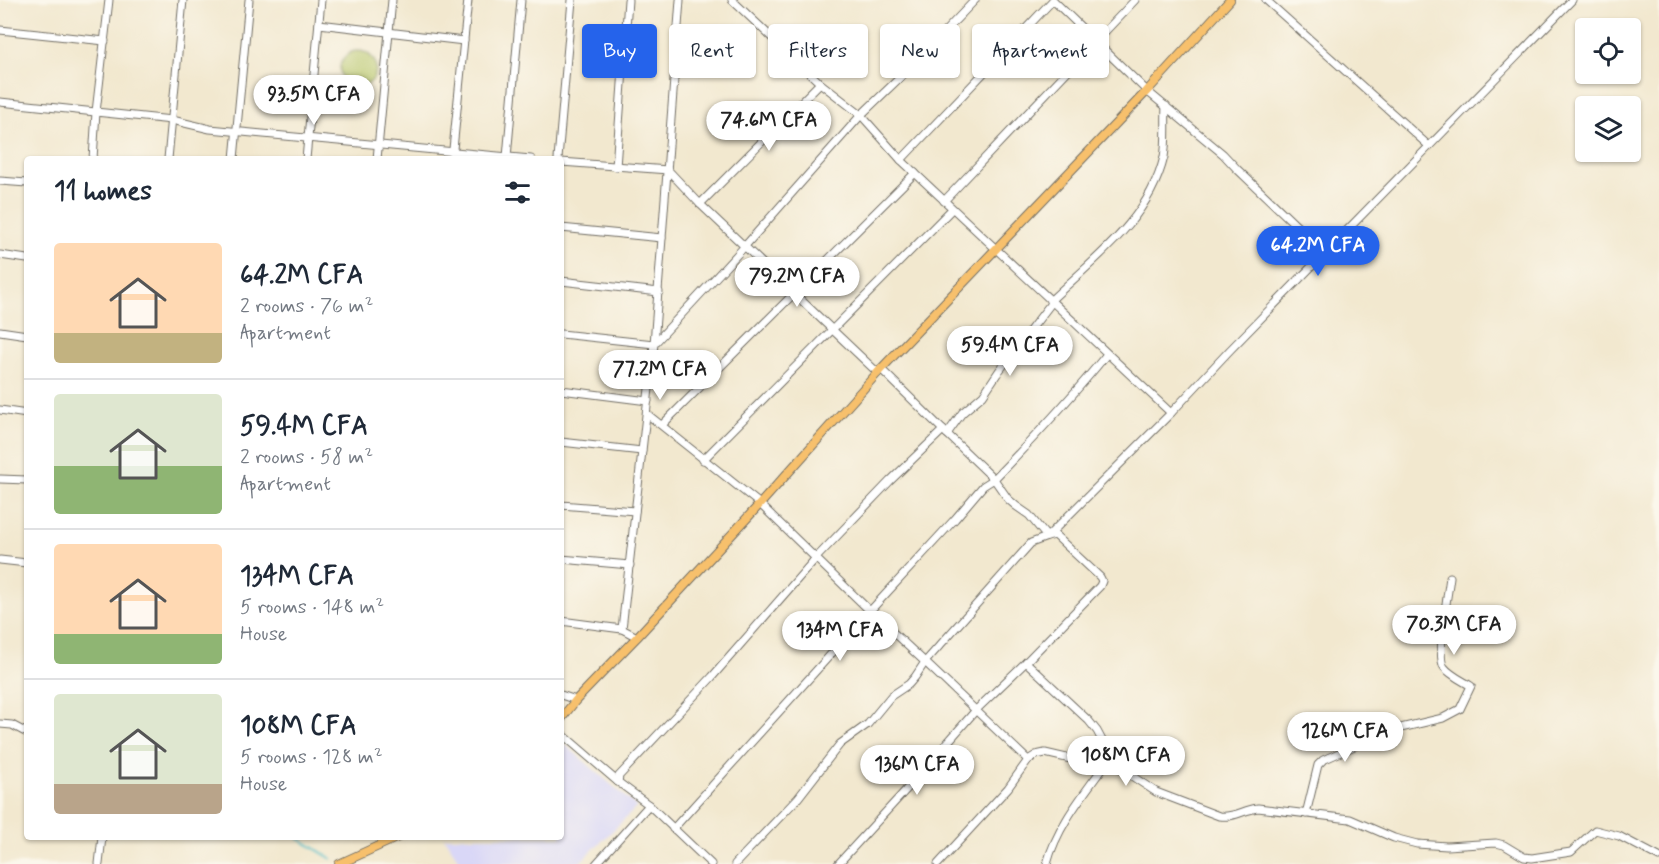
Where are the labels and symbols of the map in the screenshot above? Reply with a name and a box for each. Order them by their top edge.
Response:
pin: 93.5M CFA [245,75,383,126]
pin: 74.6M CFA [700,101,838,152]
pin: 64.2M CFA [1249,226,1387,277]
pin: 79.2M CFA [728,257,866,308]
pin: 59.4M CFA [941,326,1079,377]
pin: 77.2M CFA [591,350,729,401]
pin: 70.3M CFA [1385,605,1523,656]
pin: 134M CFA [778,611,902,662]
pin: 126M CFA [1283,712,1407,763]
pin: 108M CFA [1064,736,1188,787]
pin: 136M CFA [855,745,979,796]

